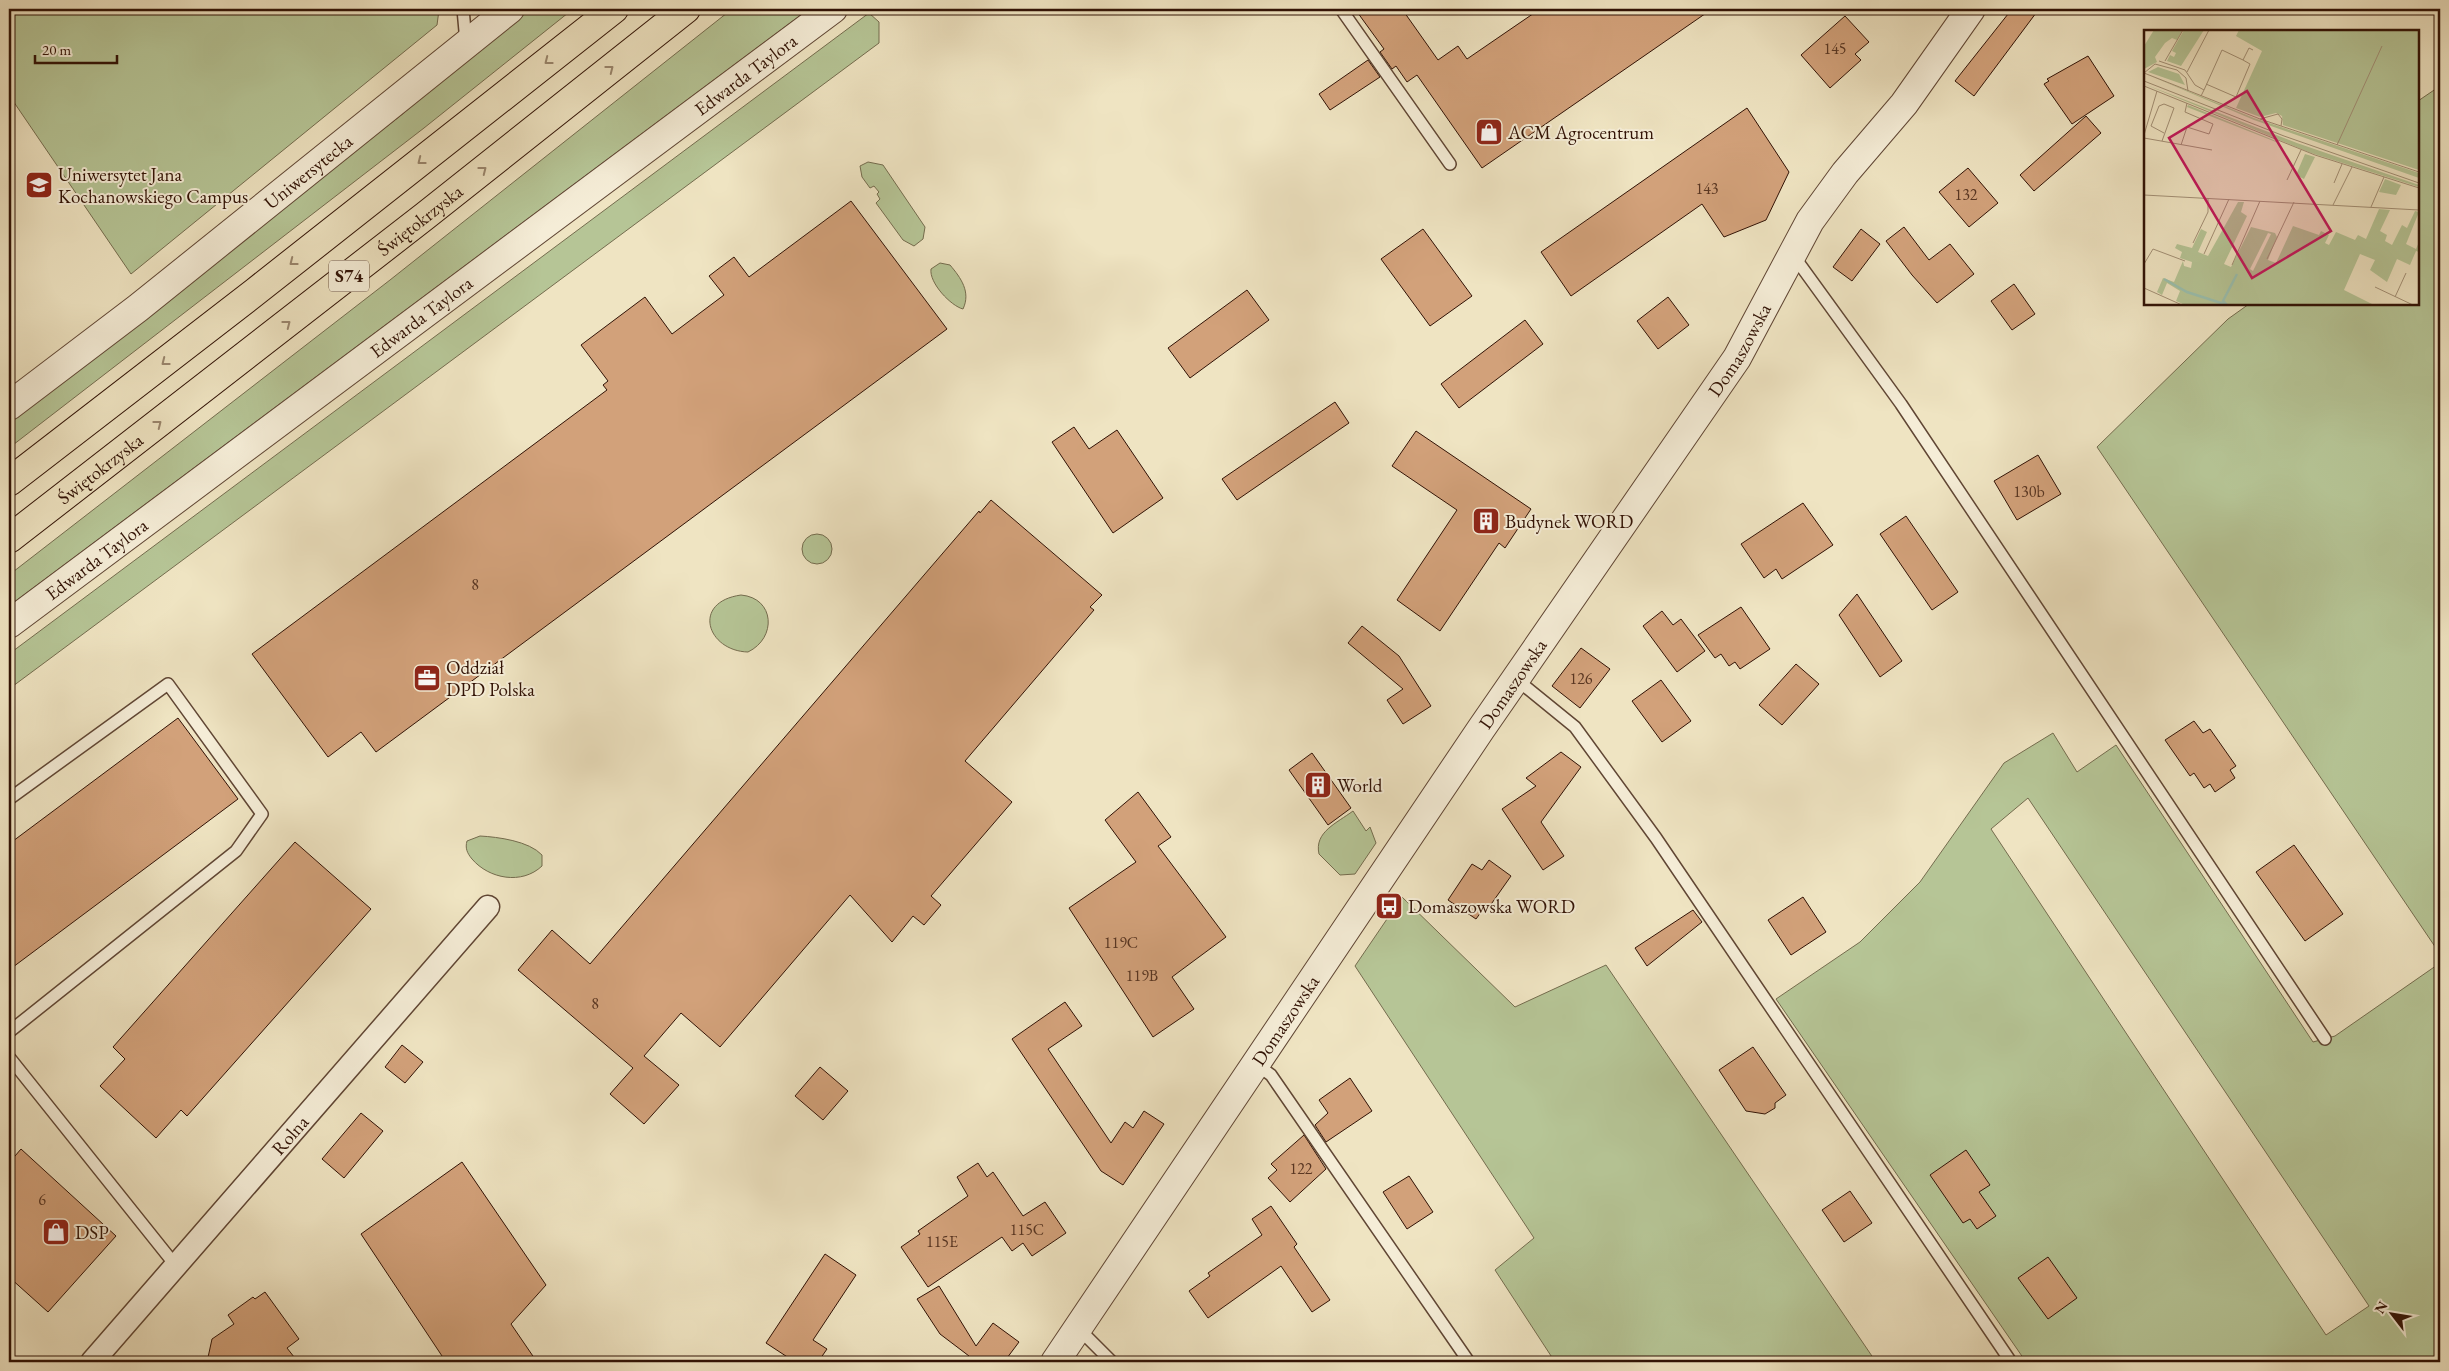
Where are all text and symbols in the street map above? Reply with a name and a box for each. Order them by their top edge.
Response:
street label: Edwarda Taylora [689,28,802,121]
inset map [2144,30,2419,305]
scale bar [35,32,118,64]
house number: 145 [1823,38,1847,59]
text: 20 m [42,40,71,59]
one-way arrow [545,55,554,64]
one-way arrow [604,66,613,74]
shop icon: ACM Agrocentrum [1474,117,1504,147]
place label: ACM Agrocentrum [1507,120,1654,145]
street label: Uniwersytecka [259,128,358,215]
one-way arrow [418,156,427,164]
place label: Uniwersytet Jana Kochanowskiego Campus [58,162,248,209]
one-way arrow [477,167,486,175]
school or university icon: Uniwersytet Jana Kochanowskiego Campus [24,170,54,200]
house number: 143 [1695,178,1719,199]
street label: Świętokrzyska [372,179,468,262]
house number: 132 [1954,184,1978,205]
one-way arrow [289,256,299,265]
road number: S74 [329,260,369,292]
street label: Edwarda Taylora [365,270,478,363]
street label: Domaszowska [1702,299,1777,401]
one-way arrow [281,322,290,330]
one-way arrow [162,356,171,364]
one-way arrow [152,421,161,429]
street label: Świętokrzyska [52,427,149,510]
house number: 130b [2013,481,2045,502]
building icon: Budynek WORD [1471,506,1501,536]
place label: Budynek WORD [1505,509,1633,534]
street label: Edwarda Taylora [40,512,153,606]
house number: 8 [471,574,479,595]
street label: Domaszowska [1473,634,1553,734]
place label: Oddział DPD Polska [446,655,535,702]
office icon: Oddział DPD Polska [412,663,442,693]
house number: 126 [1569,668,1593,689]
building icon: World [1303,770,1333,800]
place label: World [1337,773,1383,798]
bus stop icon: Domaszowska WORD [1374,891,1404,921]
place label: Domaszowska WORD [1408,894,1575,919]
house number: 119C [1104,932,1138,953]
house number: 119B [1126,965,1158,986]
street label: Domaszowska [1246,970,1325,1071]
house number: 8 [591,993,599,1014]
street label: Rolna [266,1110,314,1160]
house number: 122 [1289,1158,1313,1179]
house number: 6 [38,1189,46,1210]
shop icon: DSP [41,1217,71,1247]
house number: 115C [1010,1219,1044,1240]
place label: DSP [75,1220,109,1245]
house number: 115E [926,1231,958,1252]
north arrow [2366,1288,2416,1338]
text: N [2370,1297,2392,1317]

